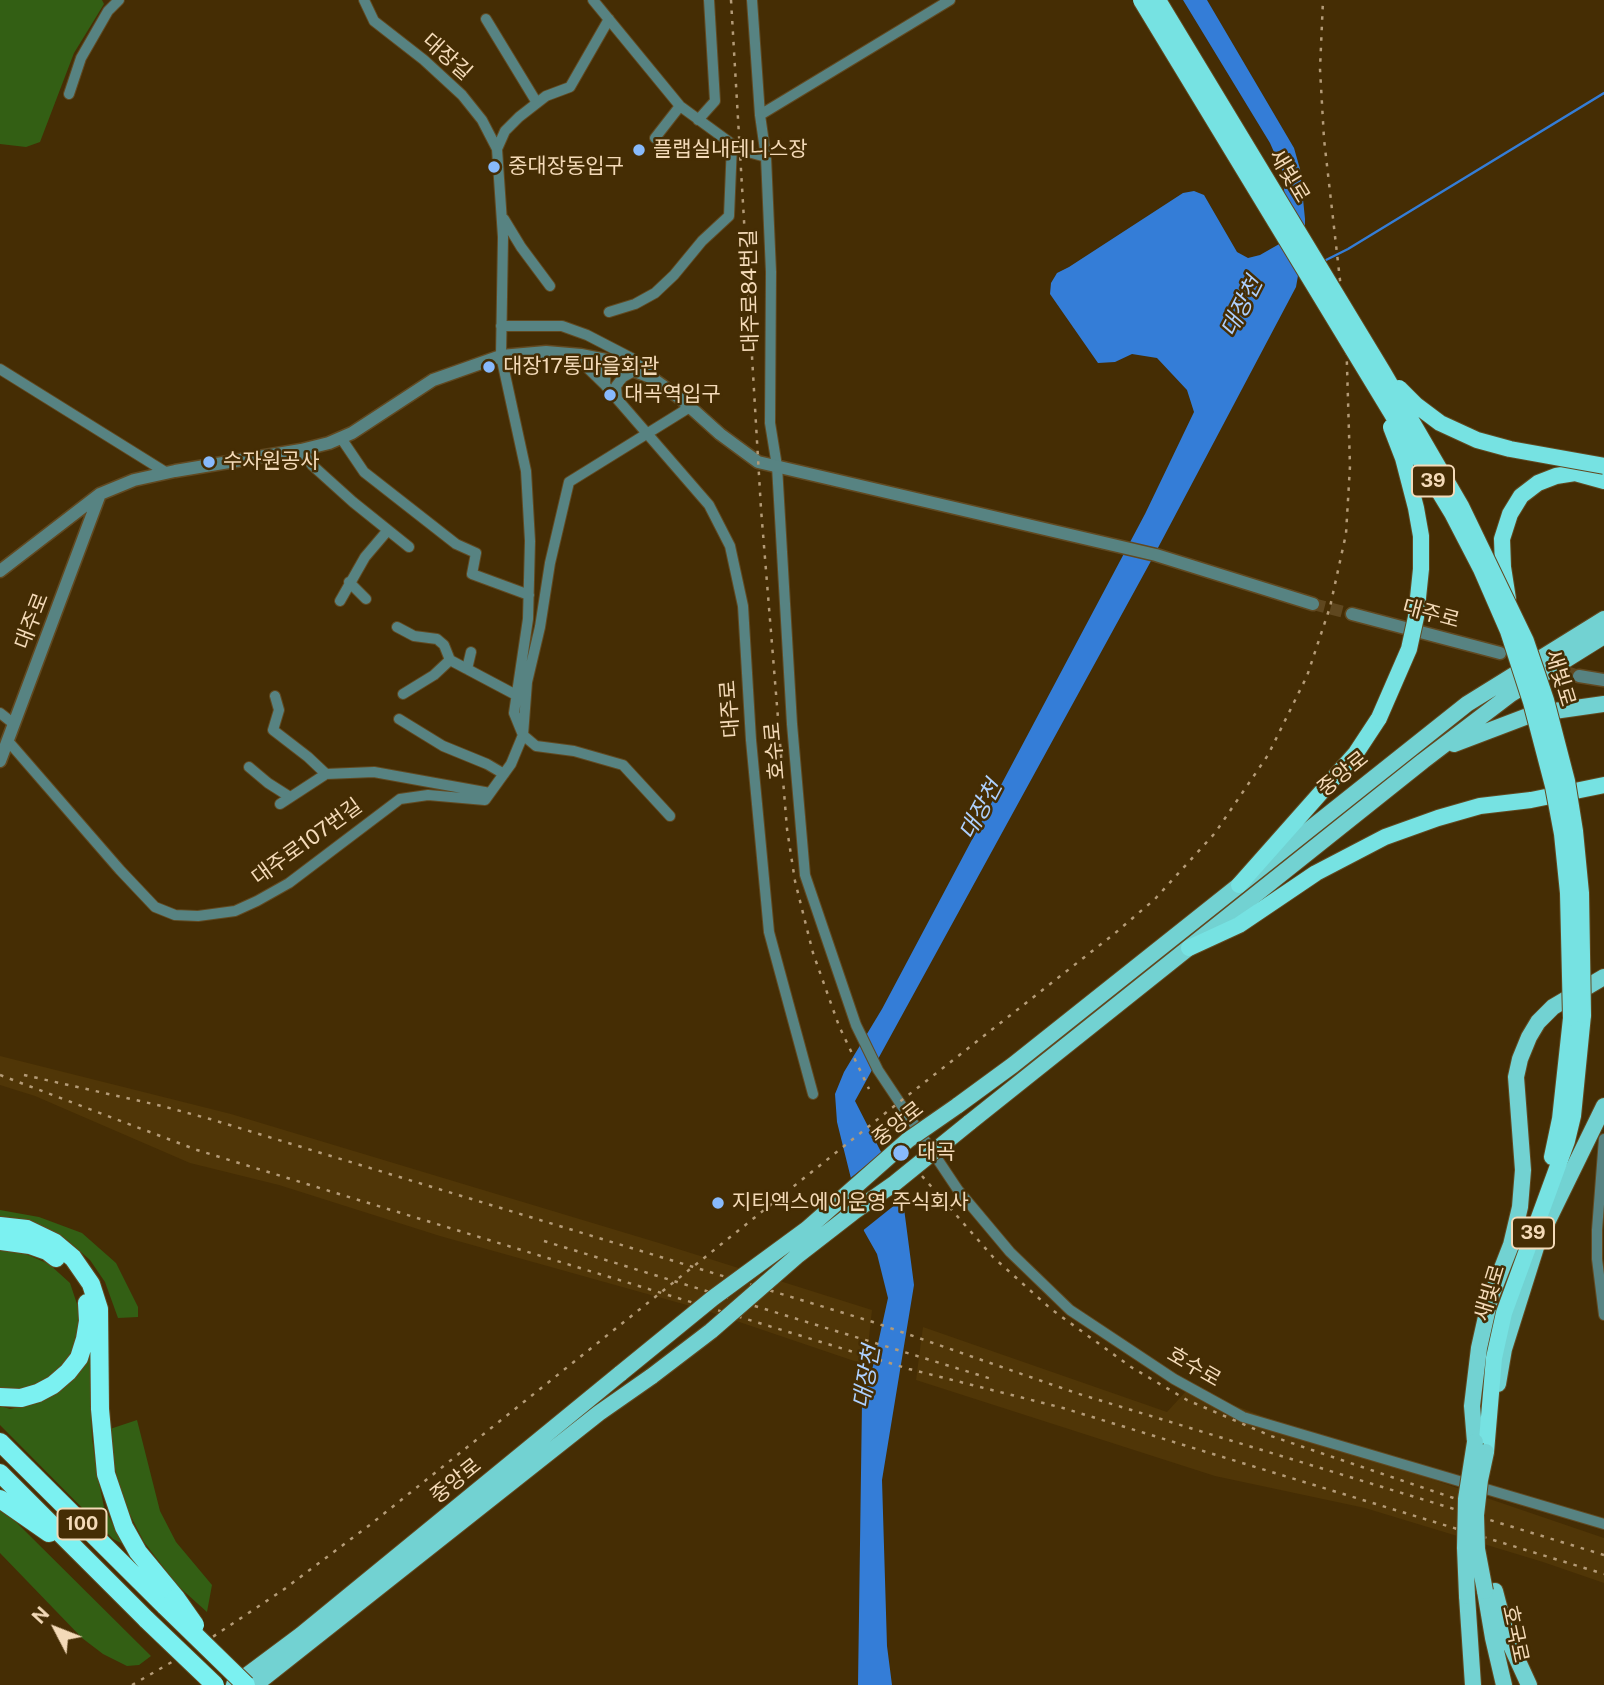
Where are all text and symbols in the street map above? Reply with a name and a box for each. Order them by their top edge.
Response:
street label: 대장길 [417,28,477,86]
place label: 플랩실내테니스장 [653,137,808,163]
marker: 플랩실내테니스장 [631,142,647,158]
street label: 새빛로 [1263,145,1315,207]
place label: 중대장동입구 [508,154,624,180]
marker: 중대장동입구 [486,159,502,175]
street label: 대주로84번길 [736,229,764,353]
water label: 대장천 [1215,272,1269,342]
place label: 대장17통마을회관 [503,354,659,380]
marker: 대장17통마을회관 [481,359,497,375]
place label: 대곡역입구 [624,382,721,408]
marker: 대곡역입구 [602,387,618,403]
place label: 수자원공사 [223,449,320,475]
marker: 수자원공사 [201,454,217,470]
road number: 39 [1412,466,1454,496]
street label: 대주로 [10,589,54,653]
street label: 대주로 [1400,594,1462,634]
street label: 새빛로 [1539,647,1581,709]
street label: 대주로 [715,679,745,739]
street label: 호수로 [760,721,790,781]
street label: 중앙로 [1313,746,1373,802]
water label: 대장천 [954,775,1008,845]
street label: 대주로107번길 [247,794,367,890]
street label: 중앙로 [867,1096,929,1152]
place label: 대곡 [917,1140,956,1166]
marker: 대곡 [891,1143,911,1163]
place label: 지티엑스에이운영 주식회사 [732,1190,969,1216]
marker: 지티엑스에이운영 주식회사 [710,1195,726,1211]
road number: 39 [1512,1218,1554,1248]
street label: 새빛로 [1469,1262,1511,1324]
street label: 호수로 [1163,1342,1225,1392]
water label: 대장천 [848,1343,886,1411]
street label: 중앙로 [426,1453,486,1509]
road number: 100 [57,1508,106,1540]
north arrow [21,1594,91,1664]
text: N [27,1602,54,1628]
street label: 호국로 [1497,1603,1533,1665]

